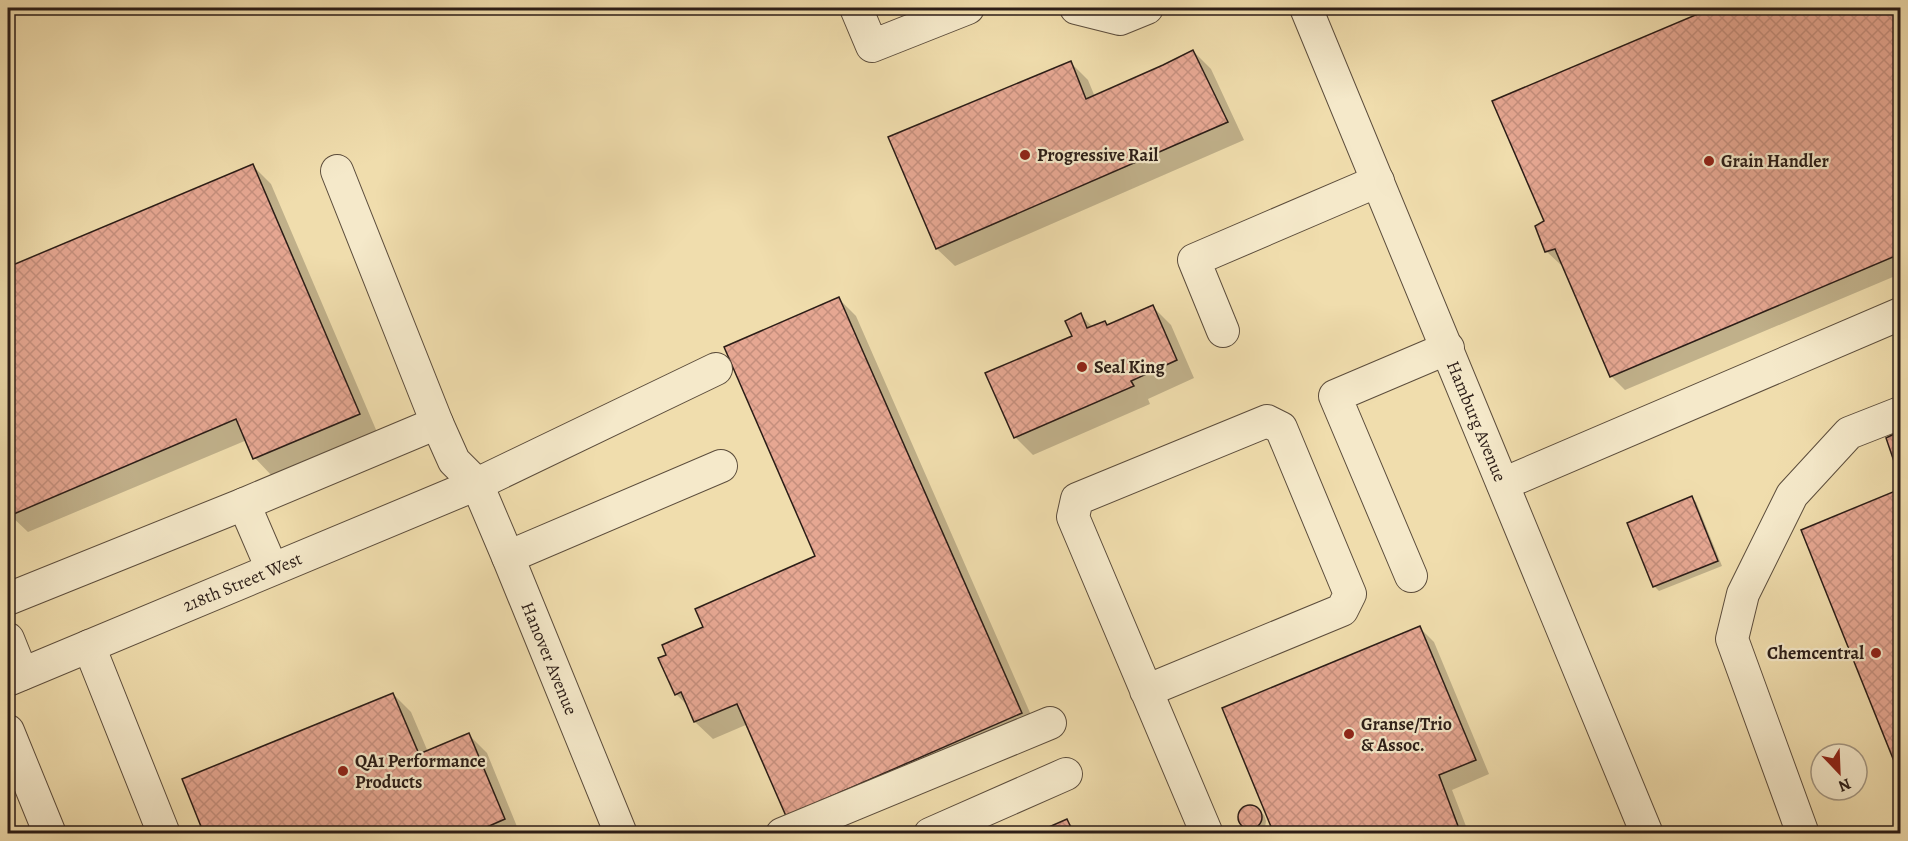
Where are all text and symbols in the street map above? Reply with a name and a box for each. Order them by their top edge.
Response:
place label: Progressive Rail [1037,143,1158,167]
marker: Progressive Rail [1018,148,1032,162]
place label: Grain Handler [1721,149,1830,173]
marker: Grain Handler [1702,154,1716,168]
place label: Seal King [1094,355,1165,379]
street label: Hamburg Avenue [1441,357,1512,485]
marker: Seal King [1075,360,1089,374]
street label: 218th Street West [179,546,306,618]
street label: Hanover Avenue [516,598,583,718]
place label: Chemcentral [1767,641,1864,665]
marker: Chemcentral [1869,646,1883,660]
place label: Granse/Trio & Assoc. [1361,712,1452,757]
marker: Granse/Trio & Assoc. [1342,727,1356,741]
north arrow [1809,742,1869,802]
place label: QA1 Performance Products [355,749,486,794]
marker: QA1 Performance Products [336,764,350,778]
text: N [1834,772,1854,797]

